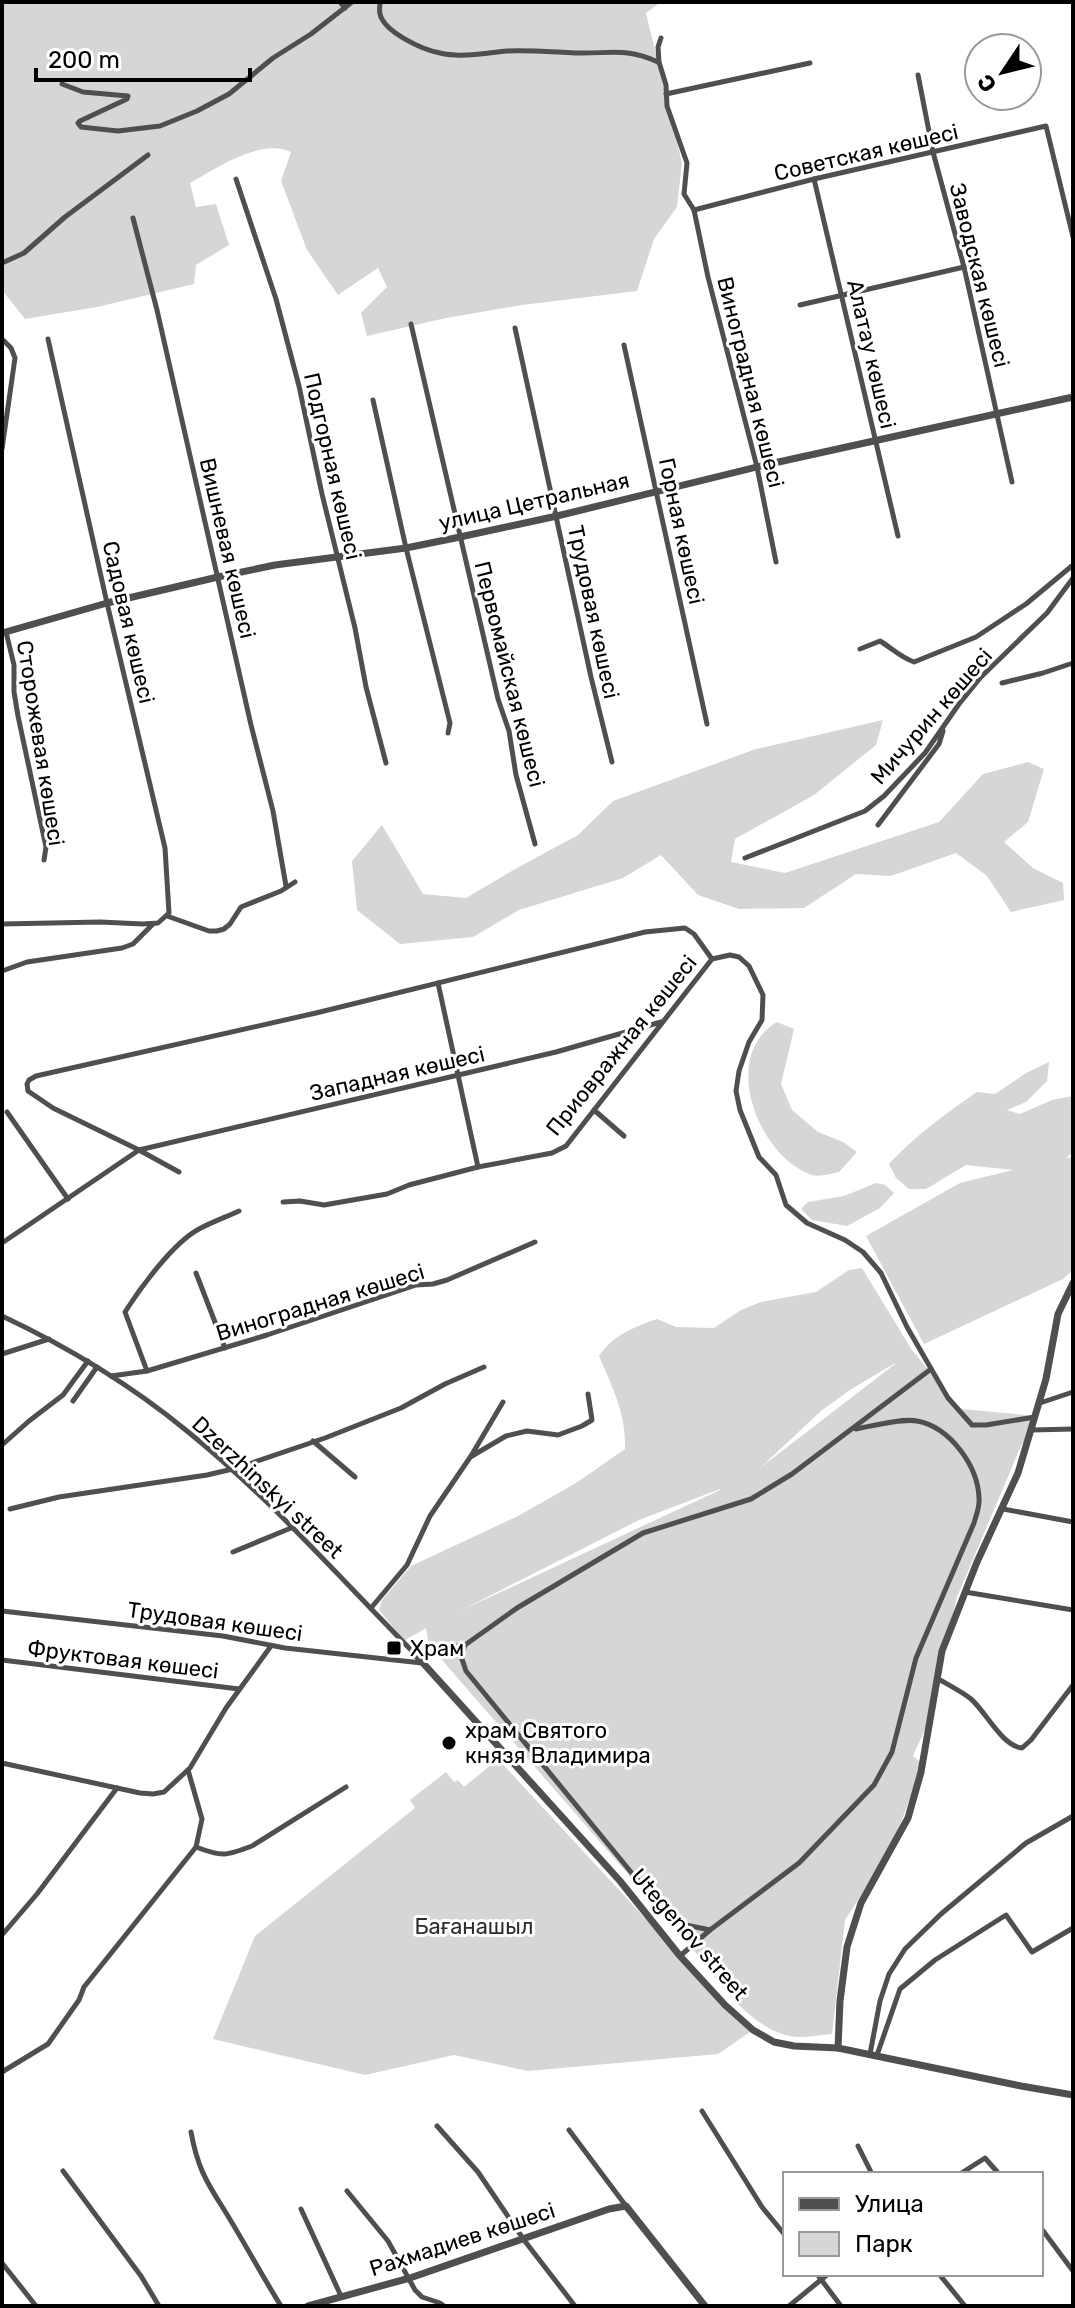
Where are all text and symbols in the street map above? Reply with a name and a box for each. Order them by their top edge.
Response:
scale bar [36,32,250,82]
north arrow [963,32,1043,112]
text: 200 m [48,46,120,74]
text: С [972,69,1003,97]
street label: Советская көшесі [771,118,961,187]
street label: Заводская көшесі [944,180,1015,370]
street label: Виноградная көшесі [711,274,790,490]
street label: Алатау көшесі [841,277,902,431]
street label: Подгорная көшесі [298,370,367,562]
street label: Вишневая көшесі [194,455,261,641]
street label: Горная көшесі [653,455,710,607]
street label: улица Цетральная [436,466,632,537]
street label: Трудовая көшесі [562,523,625,701]
street label: Садовая көшесі [97,538,160,706]
street label: Первомайская көшесі [468,558,551,790]
street label: Сторожевая көшесі [11,638,70,848]
street label: Мичурин көшесі [865,643,998,790]
street label: Приовражная көшесі [540,950,703,1141]
street label: Западная көшесі [307,1040,487,1107]
street label: Виноградная көшесі [213,1258,428,1347]
street label: Dzerzhinskyi street [187,1410,349,1565]
street label: Трудовая көшесі [126,1596,304,1647]
street label: Фруктовая көшесі [26,1634,220,1685]
place label: Храм [410,1635,464,1662]
marker: Храм [385,1639,403,1657]
place label: храм Святого князя Владимира [465,1717,651,1769]
marker: храм Святого князя Владимира [440,1734,458,1752]
street label: Utegenov street [625,1863,754,2006]
park label: Бағанашыл [414,1913,534,1940]
legend [783,2172,1043,2276]
text: Улица [855,2190,924,2218]
street label: Рахмадиев көшесі [366,2197,558,2282]
text: Парк [855,2230,913,2258]

